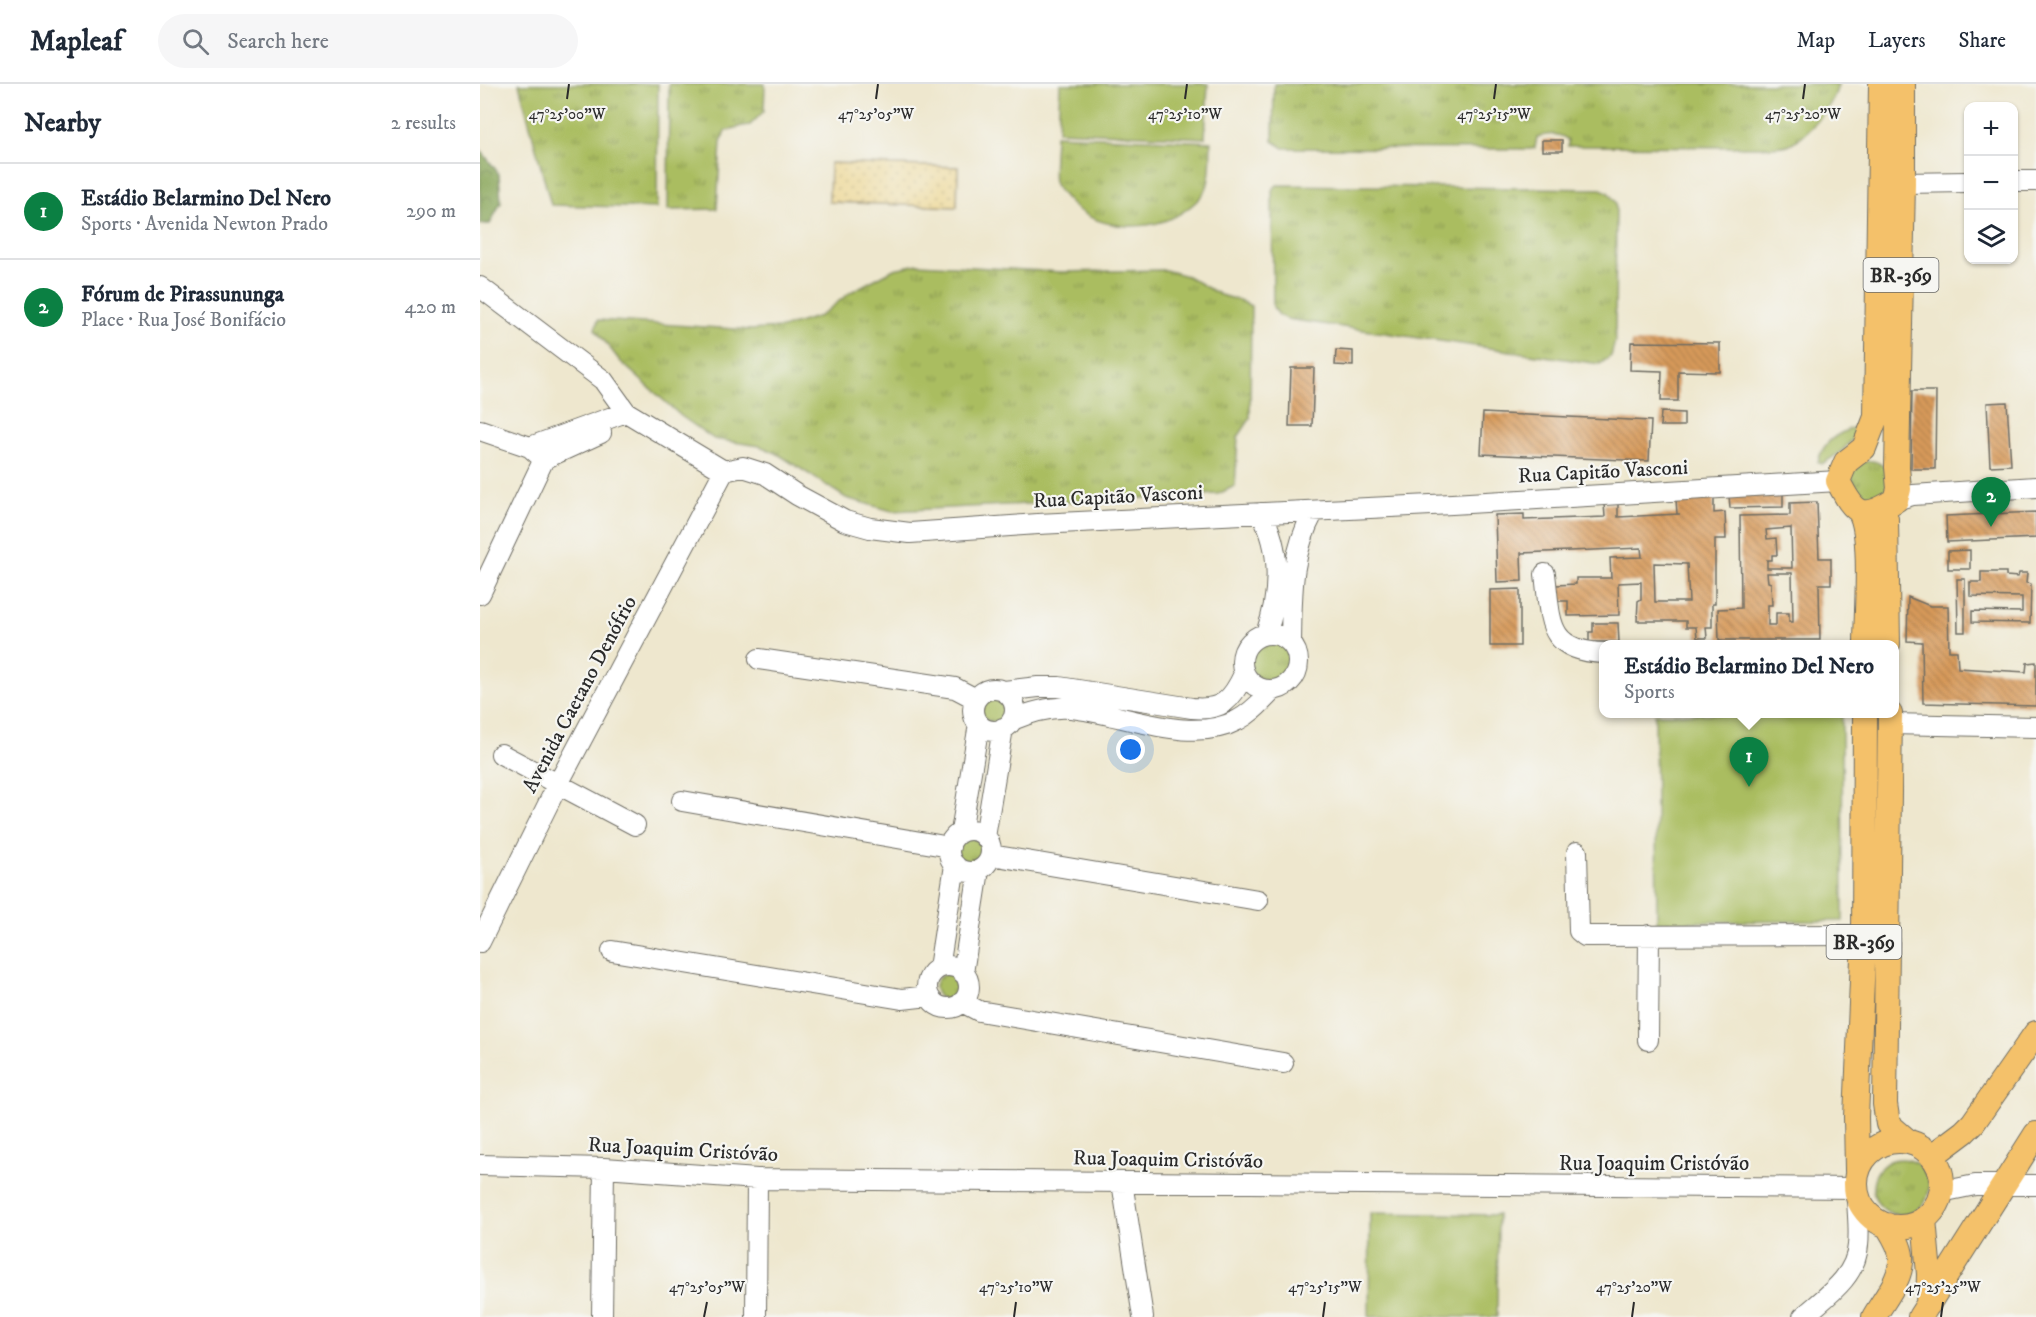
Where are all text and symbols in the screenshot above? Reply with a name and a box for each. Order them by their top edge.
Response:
search box [158,14,578,68]
text: Mapleaf [30,24,122,59]
icon: search [179,25,212,58]
text: Search here [227,28,329,55]
text: Map [1796,28,1835,54]
text: Layers [1868,28,1926,54]
text: Share [1959,28,2006,54]
map controls [1964,102,2018,264]
button: + [1964,102,2018,156]
text: 47°25'00"W [529,105,606,124]
text: 47°25'05"W [838,105,914,124]
text: 47°25'10"W [1148,105,1222,124]
text: 47°25'15"W [1457,105,1531,124]
text: 47°25'20"W [1765,105,1841,124]
text: Nearby [24,107,101,140]
text: 2 results [391,111,456,136]
button: − [1964,156,2018,210]
text: Estádio Belarmino Del Nero [81,185,331,212]
text: 1 [40,199,47,224]
text: 290 m [406,199,456,224]
button: layers [1964,210,2018,264]
text: Sports · Avenida Newton Prado [81,212,328,237]
road number: BR-369 [1864,258,1938,292]
text: Fórum de Pirassununga [81,281,284,308]
text: 2 [39,295,48,320]
text: 420 m [405,295,456,320]
text: Place · Rua José Bonifácio [81,308,286,333]
street label: Rua Capitão Vasconi [1517,455,1689,489]
pin: 2 [1972,478,2010,527]
street label: Rua Capitão Vasconi [1032,480,1204,514]
street label: Avenida Caetano Denófrio [517,591,643,797]
popup [1599,640,1899,718]
text: Estádio Belarmino Del Nero [1624,653,1874,680]
text: Sports [1624,680,1675,705]
your location [1116,735,1145,764]
pin: 1 [1730,738,1768,787]
road number: BR-369 [1826,925,1902,959]
street label: Rua Joaquim Cristóvão [587,1132,779,1168]
street label: Rua Joaquim Cristóvão [1073,1145,1263,1175]
street label: Rua Joaquim Cristóvão [1559,1151,1749,1177]
text: 47°25'05"W [669,1278,745,1297]
text: 47°25'10"W [979,1278,1053,1297]
text: 47°25'15"W [1288,1278,1362,1297]
text: 47°25'20"W [1596,1278,1672,1297]
text: 47°25'25"W [1905,1278,1981,1297]

